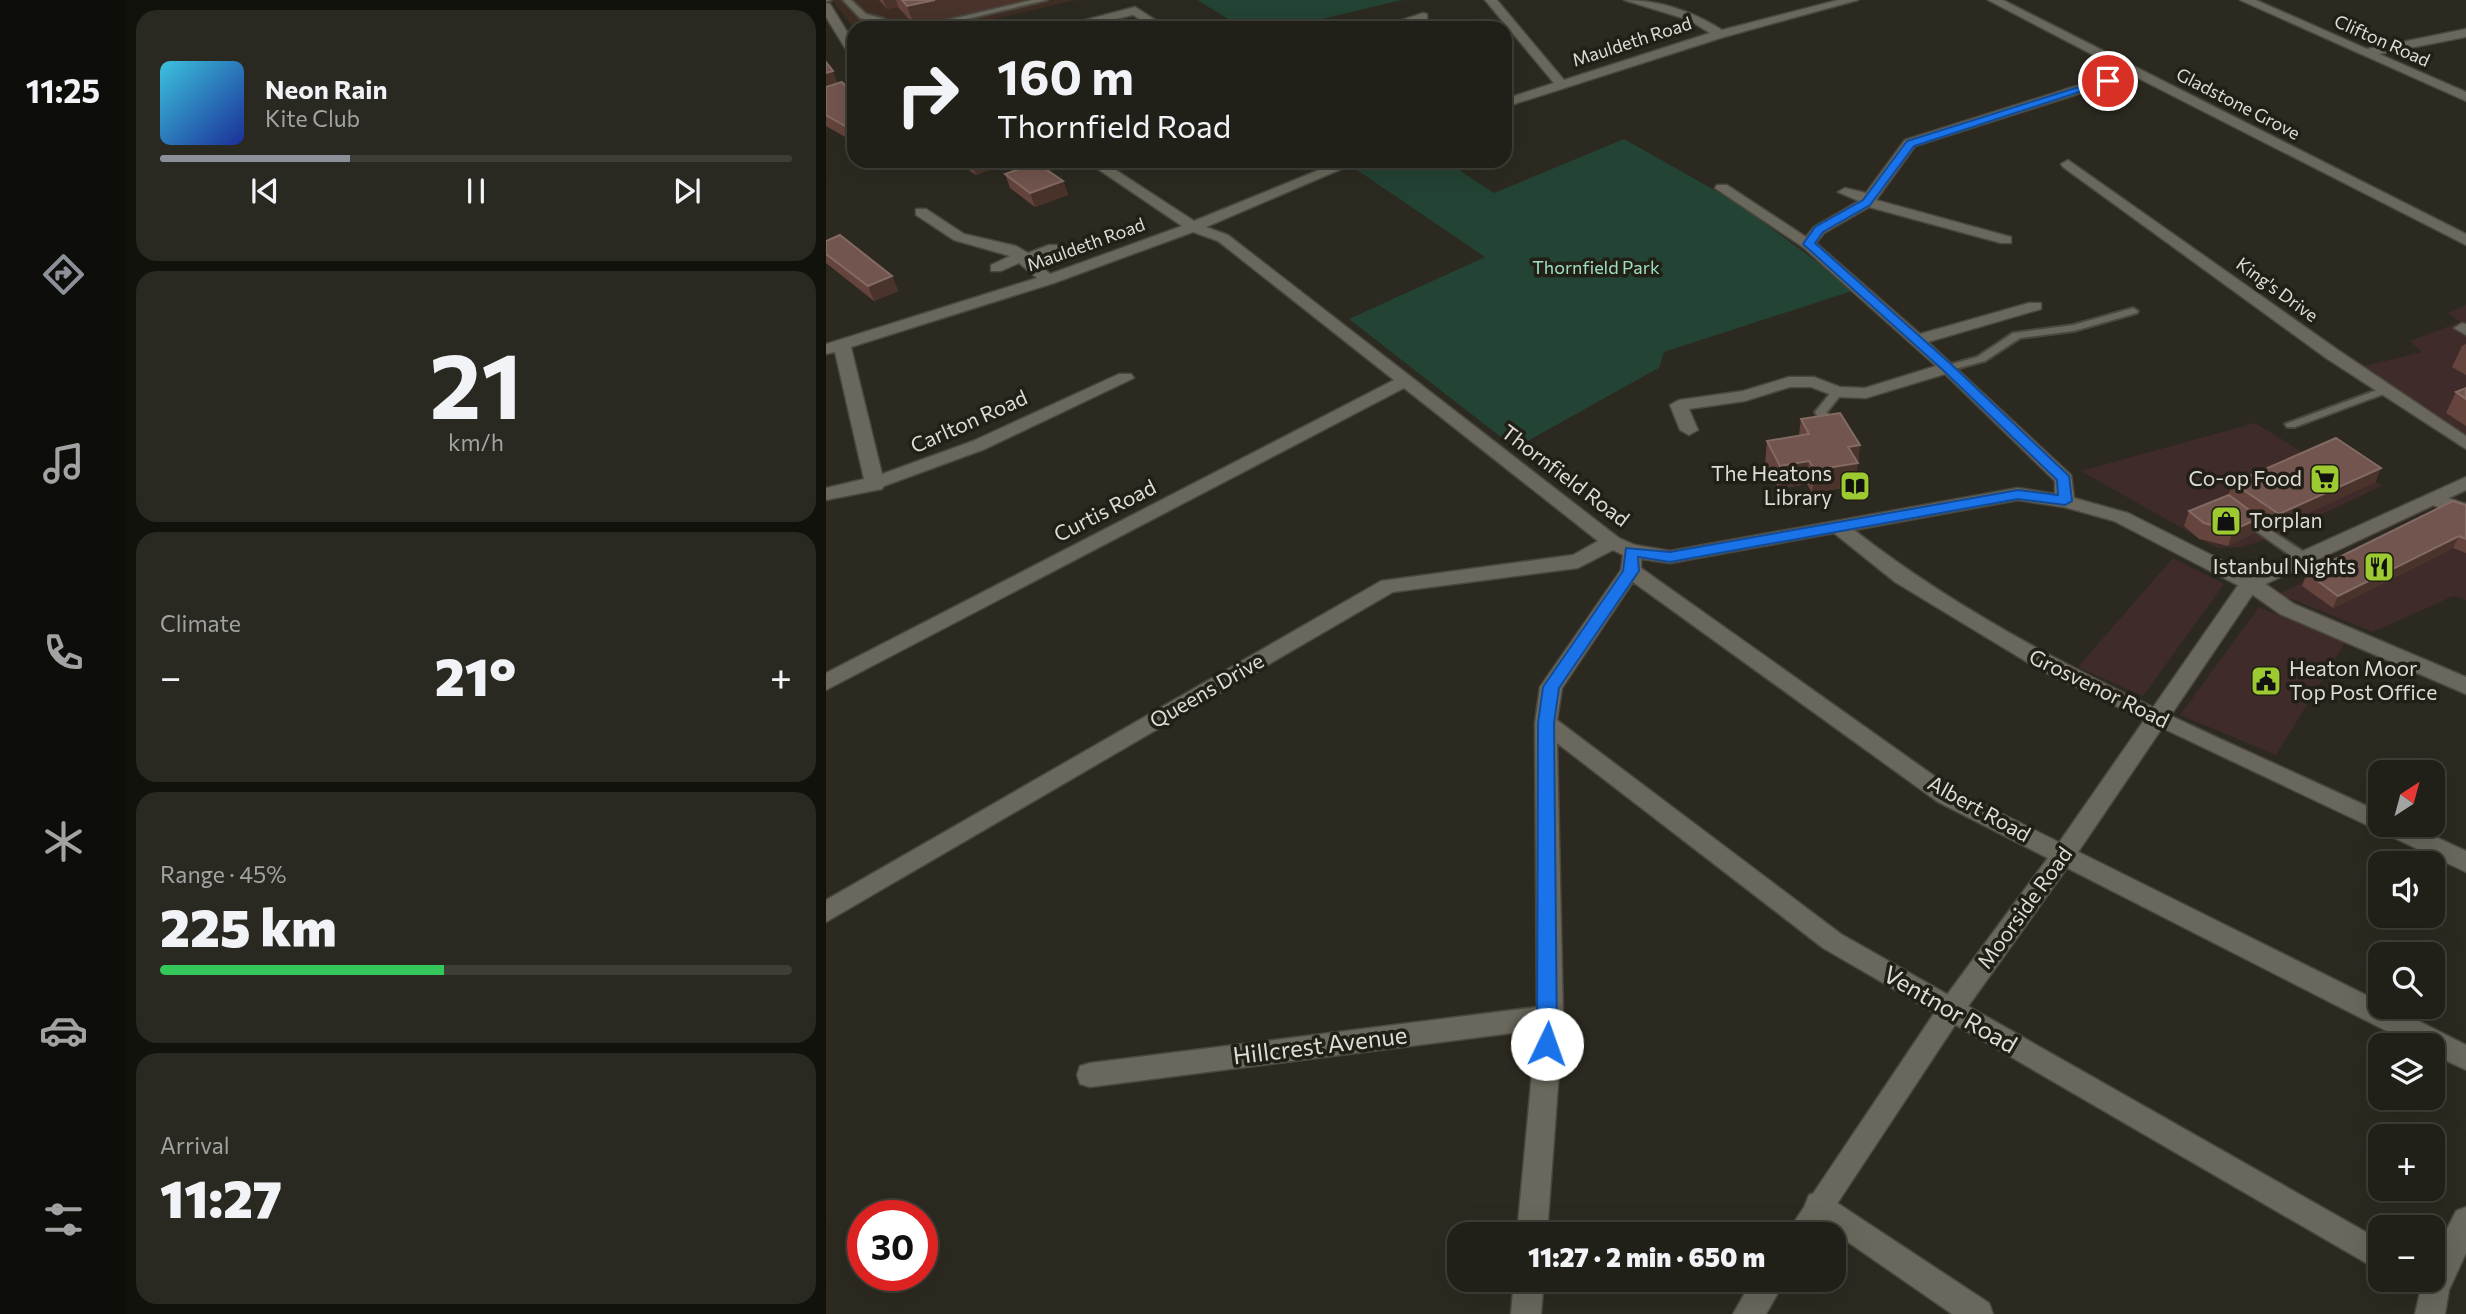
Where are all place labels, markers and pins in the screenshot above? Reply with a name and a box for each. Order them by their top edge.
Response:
pin [2078,51,2138,111]
place label: The Heatons Library [1711,460,1832,509]
supermarket icon: Co-op Food [2308,462,2342,496]
place label: Co-op Food [2188,465,2302,490]
library icon: The Heatons Library [1838,469,1872,503]
shop icon: Torplan [2209,504,2243,538]
place label: Torplan [2249,507,2323,532]
restaurant icon: Istanbul Nights [2362,550,2396,584]
place label: Istanbul Nights [2213,553,2356,578]
place label: Heaton Moor Top Post Office [2289,655,2437,704]
public building icon: Heaton Moor Top Post Office [2249,664,2283,698]

